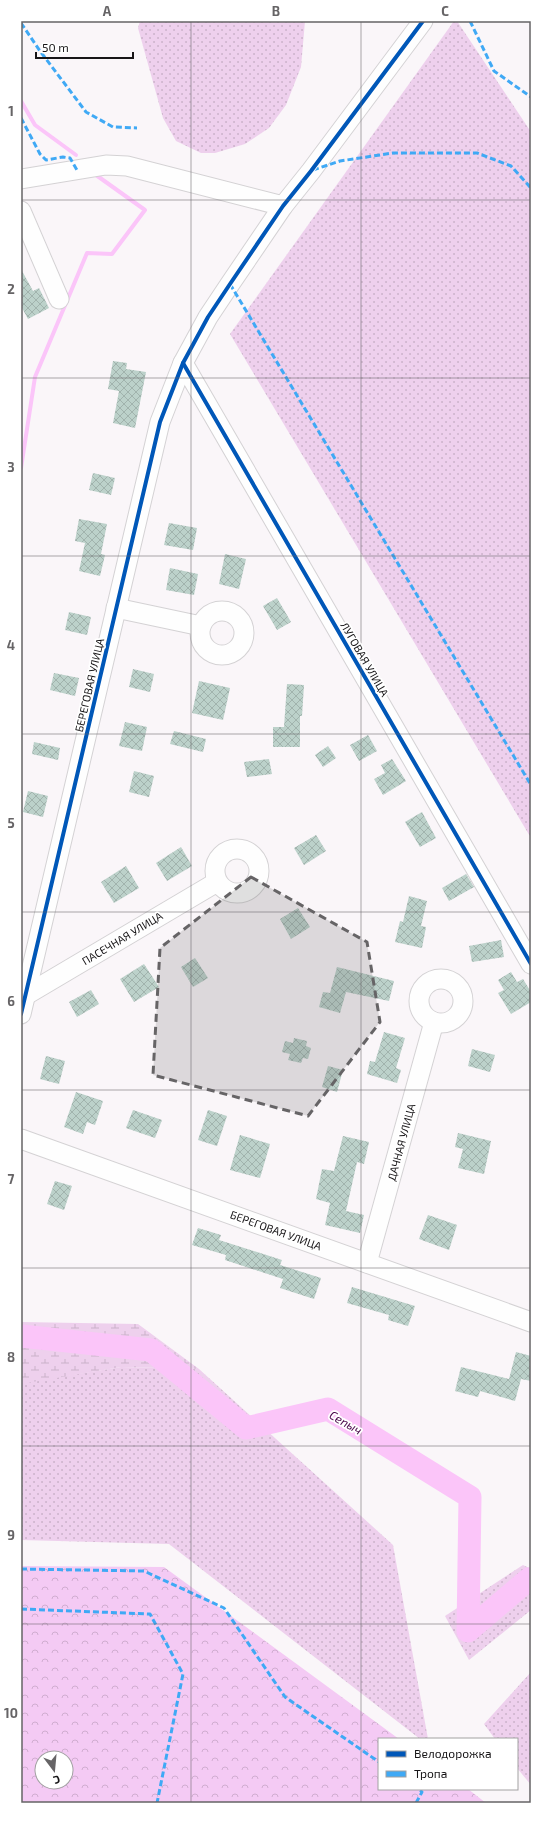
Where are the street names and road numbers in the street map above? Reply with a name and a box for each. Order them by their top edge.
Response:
street label: ЛУГОВАЯ УЛИЦА [338,619,392,699]
street label: БЕРЕГОВАЯ УЛИЦА [72,637,106,733]
street label: ПАСЕЧНАЯ УЛИЦА [79,909,165,967]
street label: ДАЧНАЯ УЛИЦА [384,1102,418,1182]
street label: БЕРЕГОВАЯ УЛИЦА [229,1207,323,1253]

